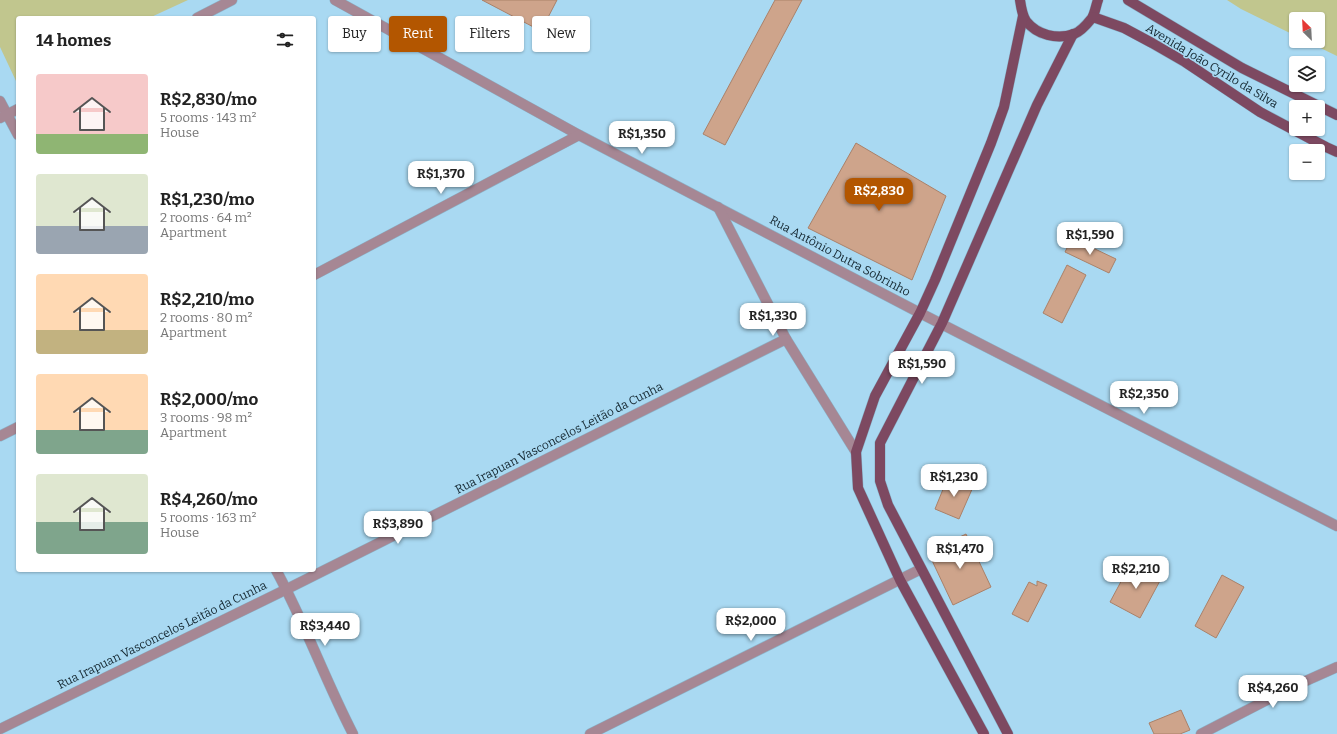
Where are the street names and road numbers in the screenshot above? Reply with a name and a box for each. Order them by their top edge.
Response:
street label: Avenida João Cyrilo da Silva [1143,21,1281,111]
street label: Rua Antônio Dutra Sobrinho [767,213,913,299]
street label: Rua Irapuan Vasconcelos Leitão da Cunha [453,379,666,497]
street label: Rua Irapuan Vasconcelos Leitão da Cunha [55,578,269,692]

